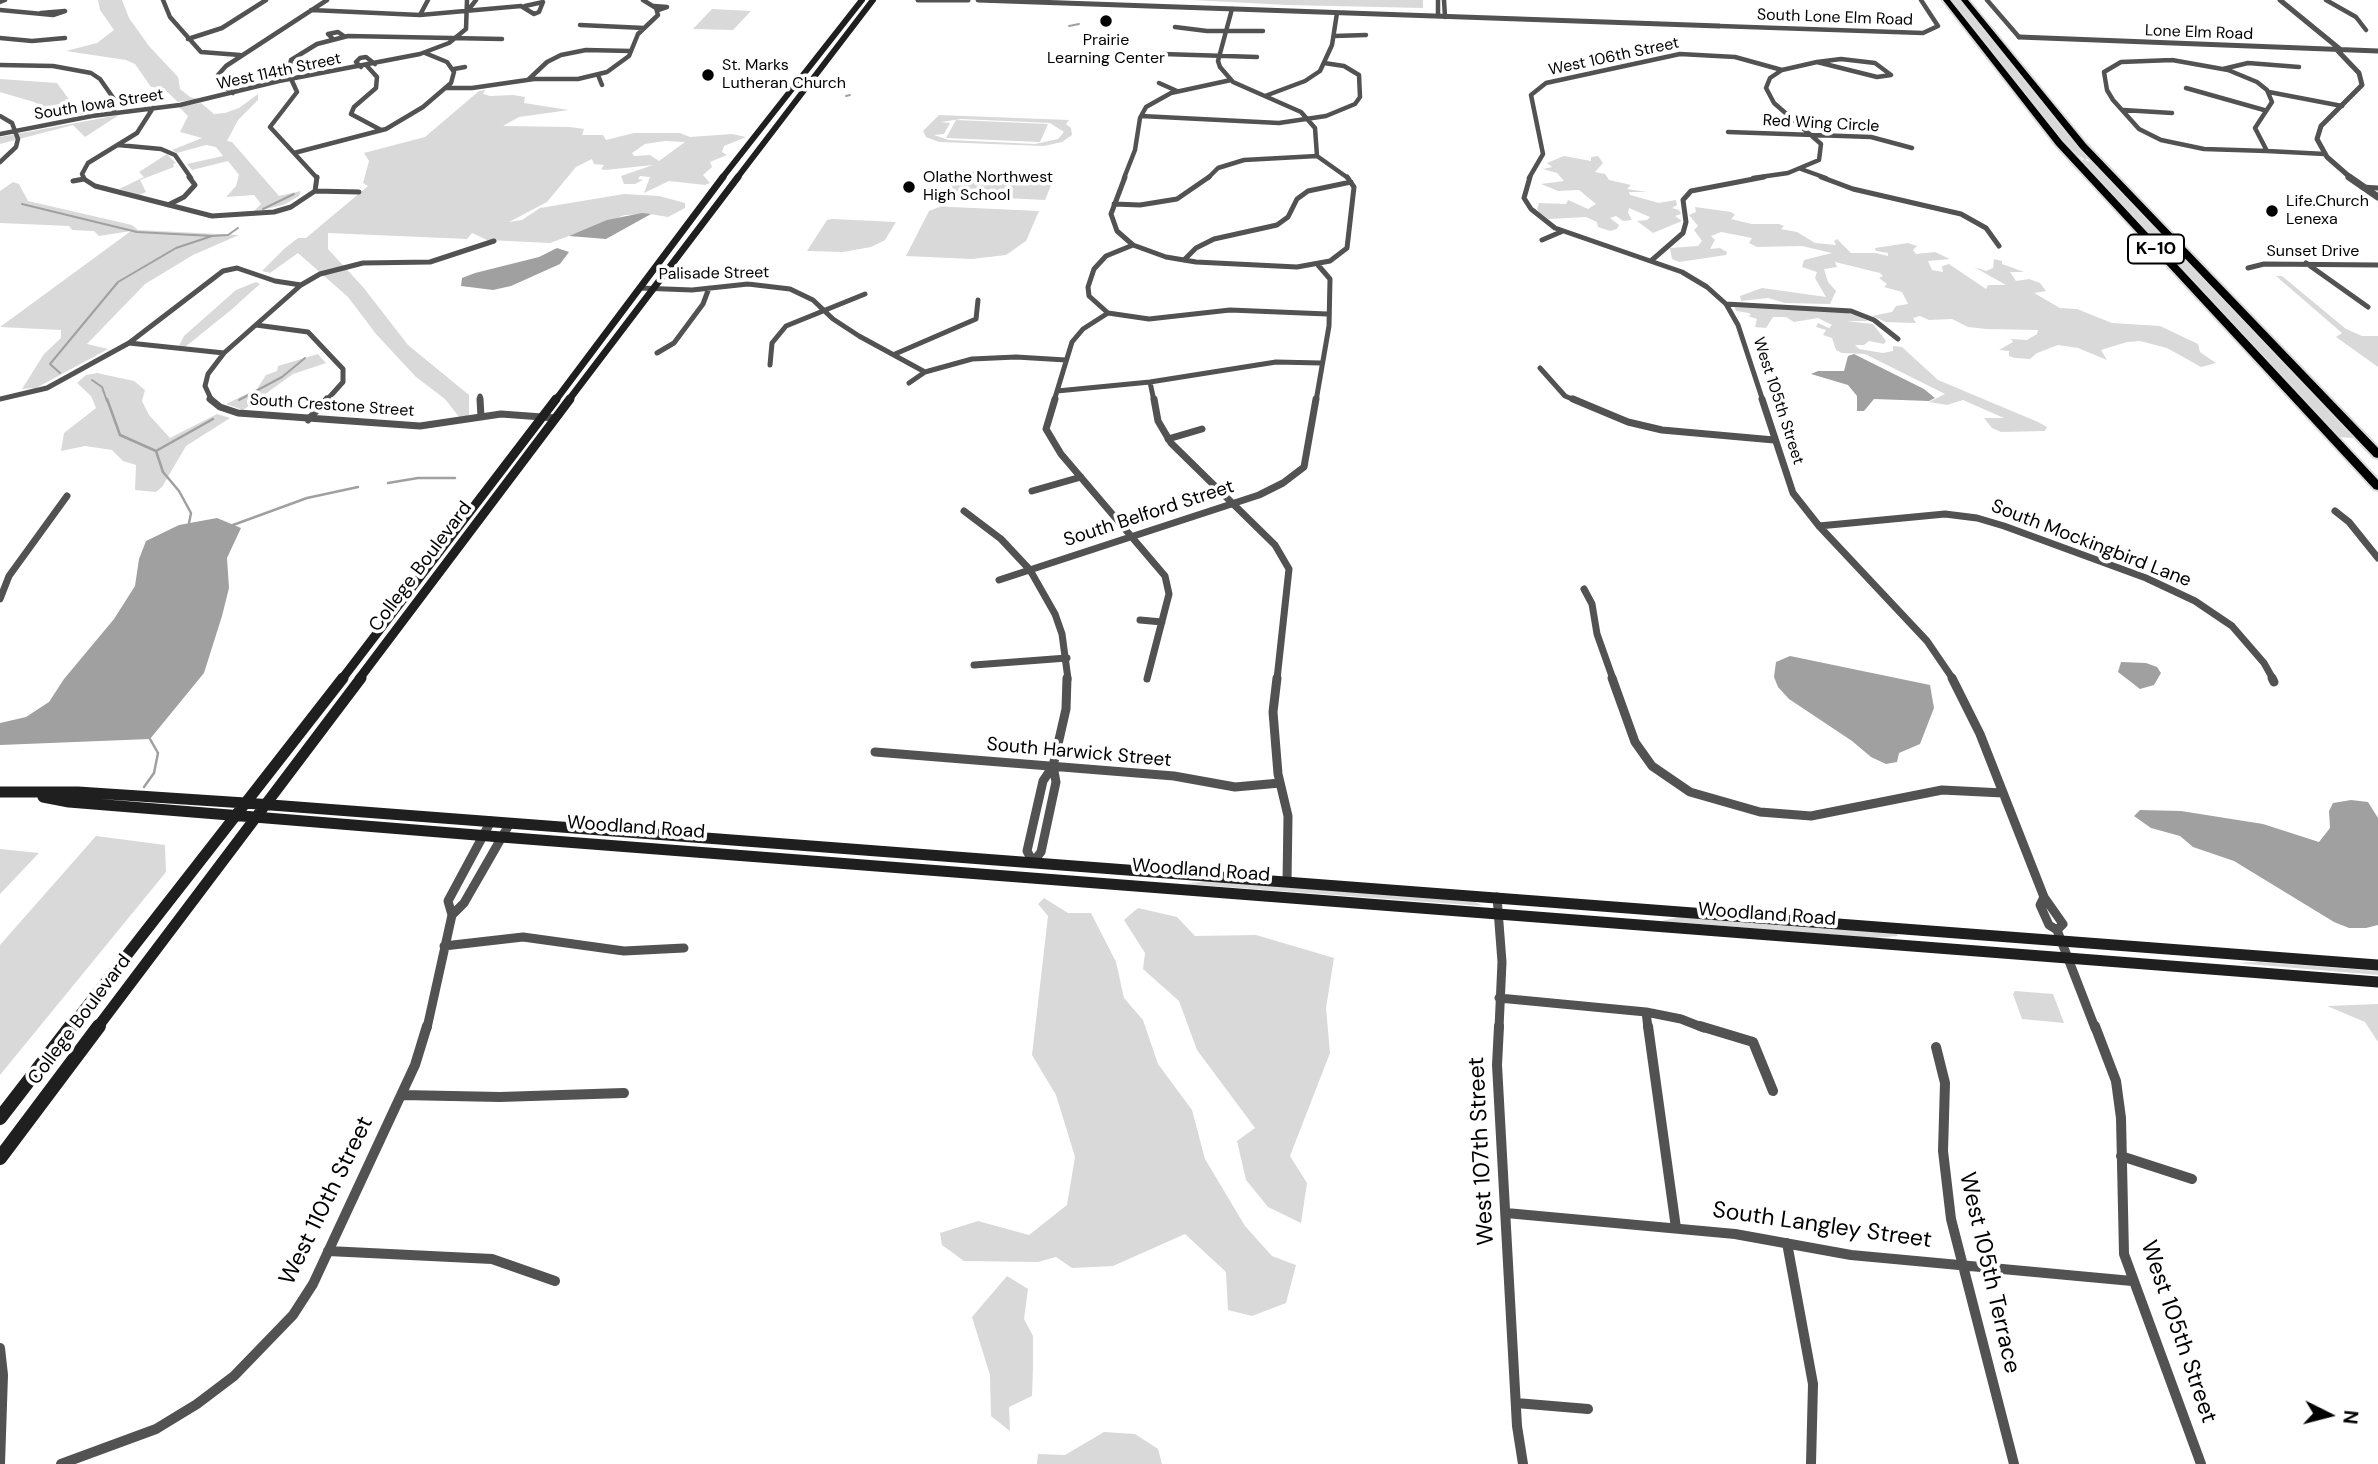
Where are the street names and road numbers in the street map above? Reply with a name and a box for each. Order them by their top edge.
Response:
street label: South Lone Elm Road [1757,6,1913,30]
street label: Lone Elm Road [2144,22,2254,44]
street label: West 106th Street [1547,34,1681,80]
street label: West 114th Street [215,49,343,95]
street label: South Iowa Street [33,85,165,125]
street label: Red Wing Circle [1762,111,1880,137]
road number: K-10 [2128,234,2184,264]
street label: Sunset Drive [2267,242,2359,262]
street label: Palisade Street [659,263,769,285]
street label: West 105th Street [1748,335,1808,467]
street label: South Crestone Street [249,391,415,421]
street label: South Belford Street [1061,476,1237,552]
street label: South Mockingbird Lane [1988,495,2194,593]
street label: College Boulevard [365,497,477,637]
street label: South Harwick Street [986,734,1172,772]
street label: Woodland Road [566,812,706,844]
street label: Woodland Road [1131,855,1271,887]
street label: Woodland Road [1697,899,1837,931]
street label: College Boulevard [24,950,136,1090]
street label: West 107th Street [1463,1056,1501,1246]
street label: West 110th Street [274,1112,380,1290]
street label: West 105th Terrace [1952,1170,2026,1376]
street label: South Langley Street [1711,1197,1933,1255]
street label: West 105th Street [2134,1237,2222,1427]

